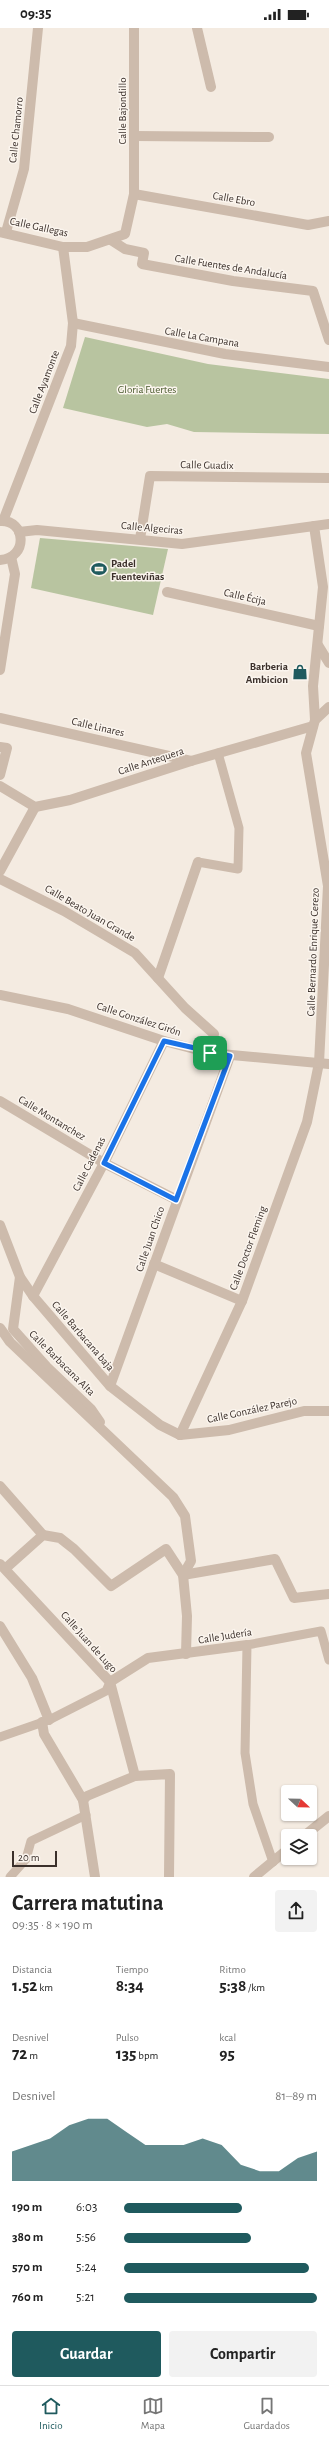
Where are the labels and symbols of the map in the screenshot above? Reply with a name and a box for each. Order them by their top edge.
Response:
street label: Calle Bajondillo [117,77,128,145]
street label: Calle Chamorro [7,97,25,163]
street label: Calle Ebro [212,190,256,208]
street label: Calle Gallegas [9,215,69,239]
street label: Calle Fuentes de Andalucía [174,253,288,281]
street label: Calle La Campana [164,325,240,349]
street label: Calle Ayamonte [27,349,61,415]
park label: Gloria Fuertes [118,384,176,395]
street label: Calle Guadix [180,459,234,471]
street label: Calle Algeciras [121,520,183,536]
place label: Padel Fuenteviñas [111,558,164,582]
sports icon: Padel Fuenteviñas [90,560,108,578]
street label: Calle Écija [223,586,267,607]
place label: Barberia Ambicion [246,661,289,685]
shop icon: Barberia Ambicion [291,663,309,681]
street label: Calle Linares [71,716,125,738]
street label: Calle Antequera [117,745,185,777]
street label: Calle Beato Juan Grande [43,883,137,943]
street label: Calle Bernardo Enrique Cerezo [305,888,321,1016]
street label: Calle González Girón [95,1000,183,1038]
pin [193,1036,227,1070]
street label: Calle Montanchez [16,1094,88,1143]
street label: Calle Cadenas [71,1135,107,1193]
street label: Calle Doctor Fleming [228,1204,269,1292]
street label: Calle Juan Chico [134,1205,166,1273]
street label: Calle Barbacana baja [50,1299,116,1373]
street label: Calle Barbacana Alta [27,1328,97,1398]
street label: Calle González Parejo [206,1395,298,1425]
street label: Calle Juan de Lugo [59,1609,119,1675]
street label: Calle Judería [197,1626,253,1646]
north arrow [281,1785,317,1821]
scale bar [12,1849,57,1868]

